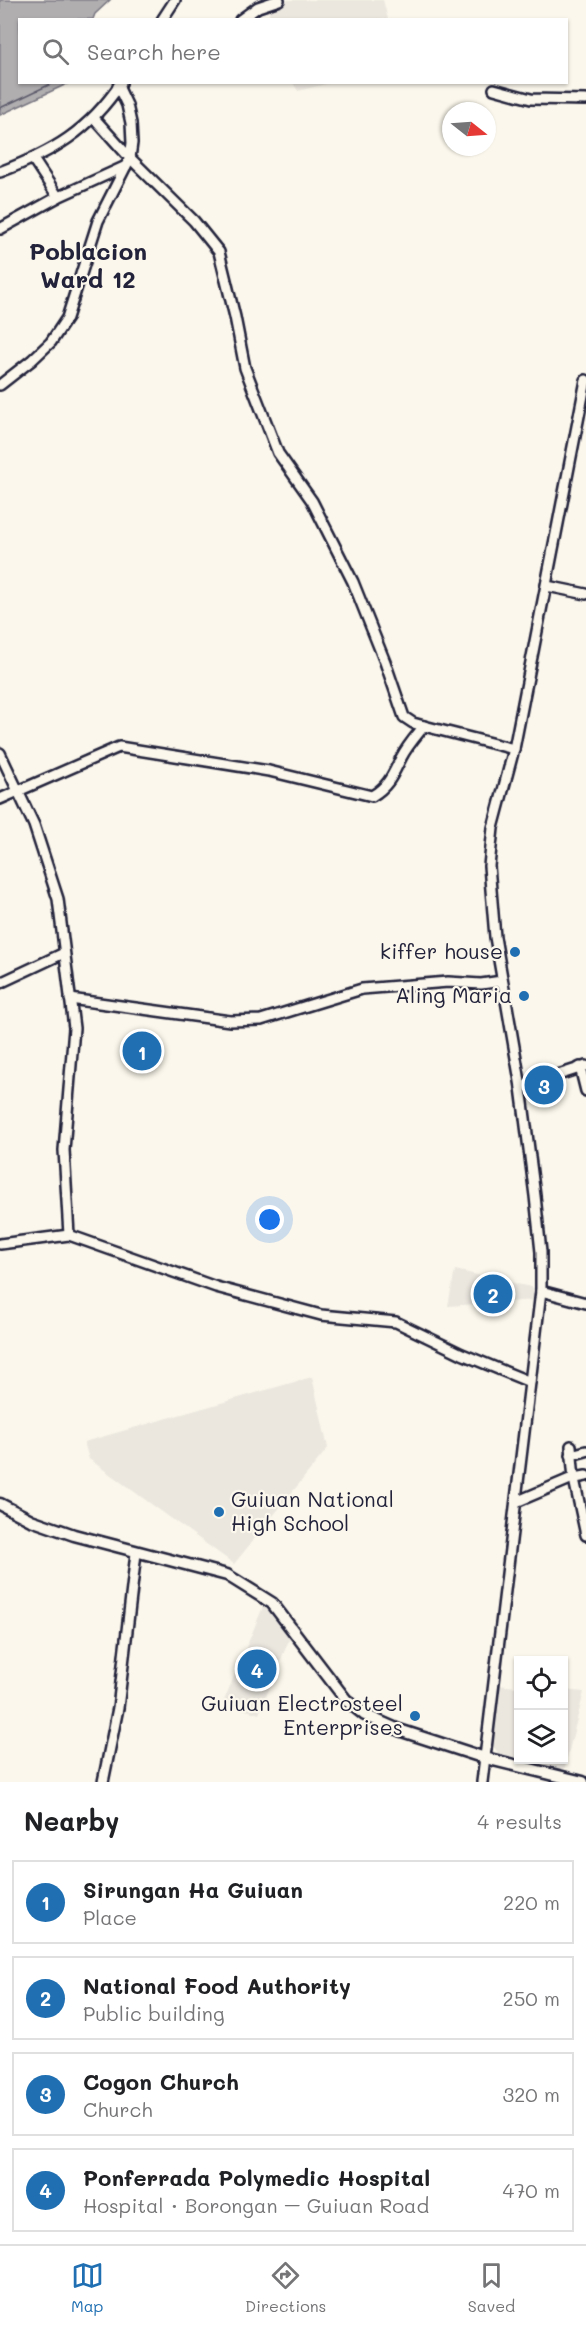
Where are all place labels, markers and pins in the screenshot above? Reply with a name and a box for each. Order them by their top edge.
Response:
place label: kiffer house [380,937,503,964]
marker: kiffer house [508,945,522,959]
place label: Aling Maria [395,981,512,1008]
marker: Aling Maria [517,989,531,1003]
pin: 1 [122,1028,162,1074]
pin: 3 [524,1062,564,1108]
pin: 2 [474,1272,512,1316]
place label: Guiuan National High School [231,1485,394,1536]
marker: Guiuan National High School [212,1505,226,1519]
pin: 4 [238,1646,276,1692]
place label: Guiuan Electrosteel Enterprises [201,1689,403,1740]
marker: Guiuan Electrosteel Enterprises [408,1709,422,1723]

